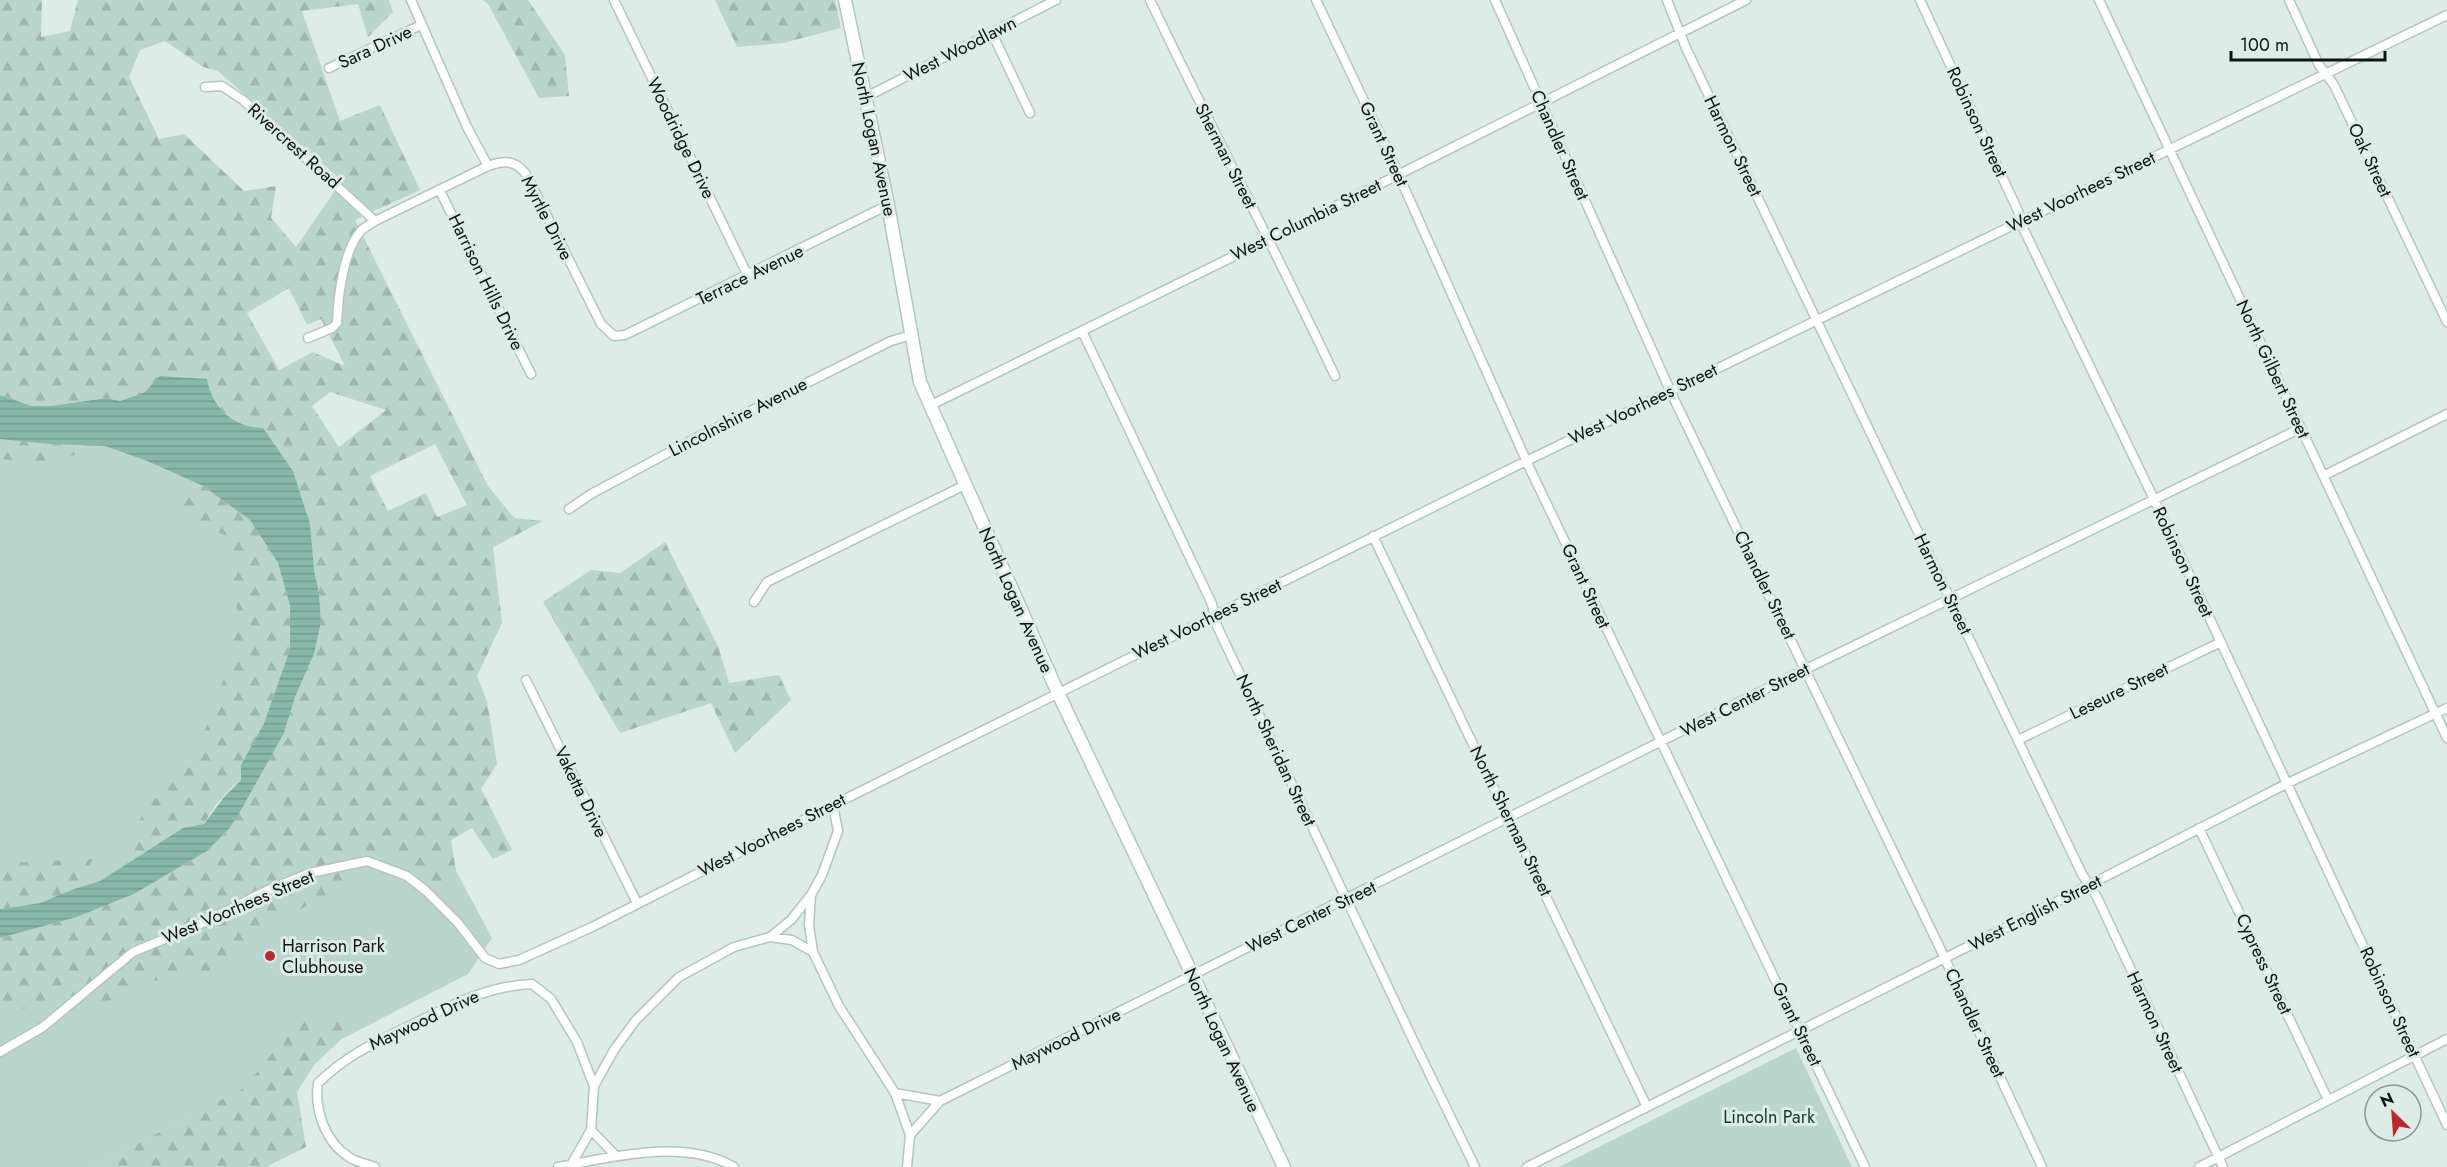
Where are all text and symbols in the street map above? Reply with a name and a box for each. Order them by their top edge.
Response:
street label: West Woodlawn [899,9,1021,89]
street label: Sara Drive [334,19,416,75]
scale bar [2231,24,2386,62]
text: 100 m [2240,32,2289,58]
street label: North Logan Avenue [845,60,903,218]
street label: Robinson Street [1940,62,2014,182]
street label: Woodridge Drive [640,73,722,203]
street label: Chandler Street [1524,86,1596,205]
street label: Harmon Street [1697,91,1769,201]
street label: Rivercrest Road [242,97,346,195]
street label: Grant Street [1353,97,1415,191]
street label: Sherman Street [1188,99,1264,214]
street label: Oak Street [2341,119,2399,202]
street label: West Voorhees Street [2002,144,2160,239]
street label: Myrtle Drive [515,171,579,265]
street label: West Columbia Street [1226,172,1386,268]
street label: Harrison Hills Drive [442,209,530,355]
street label: Terrace Avenue [692,238,808,312]
street label: North Gilbert Street [2229,295,2317,443]
street label: West Voorhees Street [1564,356,1722,451]
street label: Lincolnshire Avenue [664,371,812,463]
street label: Robinson Street [2146,502,2220,622]
street label: North Logan Avenue [972,523,1060,677]
street label: Chandler Street [1727,526,1803,644]
street label: Harmon Street [1907,529,1979,639]
street label: Grant Street [1555,539,1617,633]
street label: West Voorhees Street [1128,571,1286,666]
street label: West Center Street [1676,656,1815,744]
street label: Leseure Street [2065,656,2173,726]
street label: North Sheridan Street [1229,670,1323,831]
street label: North Sherman Street [1463,741,1559,901]
street label: Vaketta Drive [548,742,614,842]
street label: West Voorhees Street [694,786,851,883]
street label: West Voorhees Street [158,863,318,951]
street label: West English Street [1964,868,2107,958]
street label: West Center Street [1242,874,1381,960]
street label: Cypress Street [2229,909,2299,1019]
place label: Harrison Park Clubhouse [282,933,385,980]
street label: Robinson Street [2353,942,2427,1062]
marker: Harrison Park Clubhouse [263,949,277,963]
street label: North Logan Avenue [1177,963,1267,1117]
street label: Chandler Street [1938,964,2012,1083]
street label: Harmon Street [2120,967,2190,1078]
street label: Grant Street [1765,977,1829,1071]
street label: Maywood Drive [365,983,483,1057]
street label: Maywood Drive [1007,1001,1125,1077]
north arrow [2363,1083,2423,1143]
text: N [2376,1087,2397,1113]
park label: Lincoln Park [1723,1104,1815,1130]

